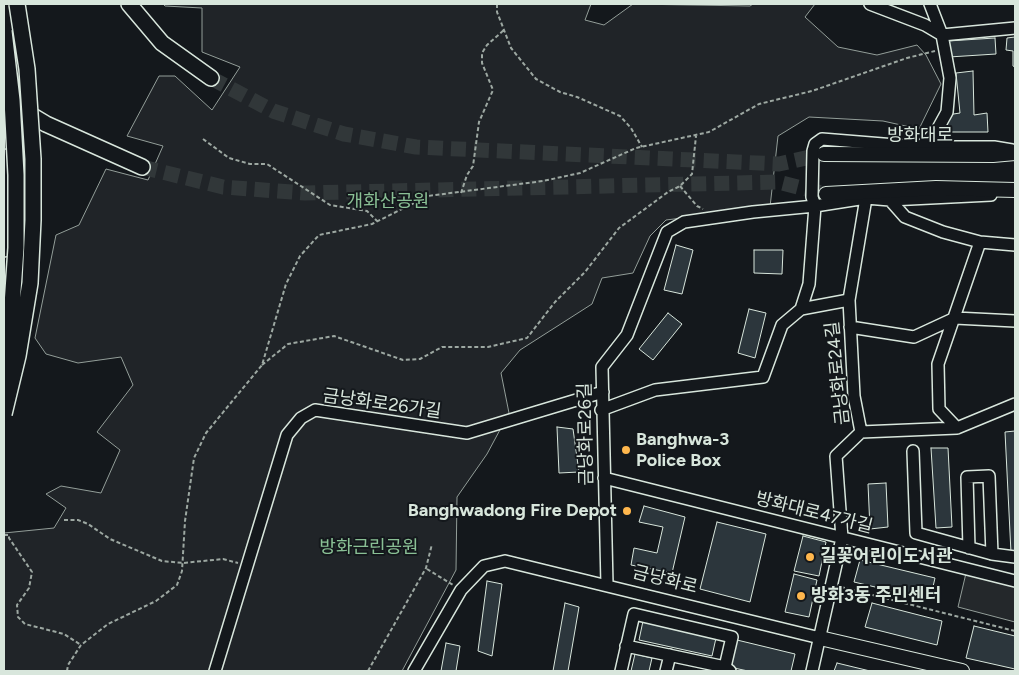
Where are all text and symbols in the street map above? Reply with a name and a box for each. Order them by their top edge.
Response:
street label: 방화대로 [887,125,953,147]
park label: 개화산공원 [347,191,429,213]
street label: 금낭화로24길 [822,320,854,426]
street label: 금낭화로26길 [574,382,598,486]
street label: 금낭화로26가길 [321,385,443,423]
place label: Banghwa-3 Police Box [636,429,729,472]
marker: Banghwa-3 Police Box [620,444,632,456]
street label: 방화대로47가길 [753,488,875,538]
place label: Banghwadong Fire Depot [408,500,617,522]
marker: Banghwadong Fire Depot [621,505,633,517]
park label: 방화근린공원 [319,537,419,559]
place label: 길꽃어린이도서관 [820,546,952,568]
marker: 길꽃어린이도서관 [804,551,816,563]
street label: 금낭화로 [630,562,700,598]
place label: 방화3동 주민센터 [811,585,941,607]
marker: 방화3동 주민센터 [795,590,807,602]

